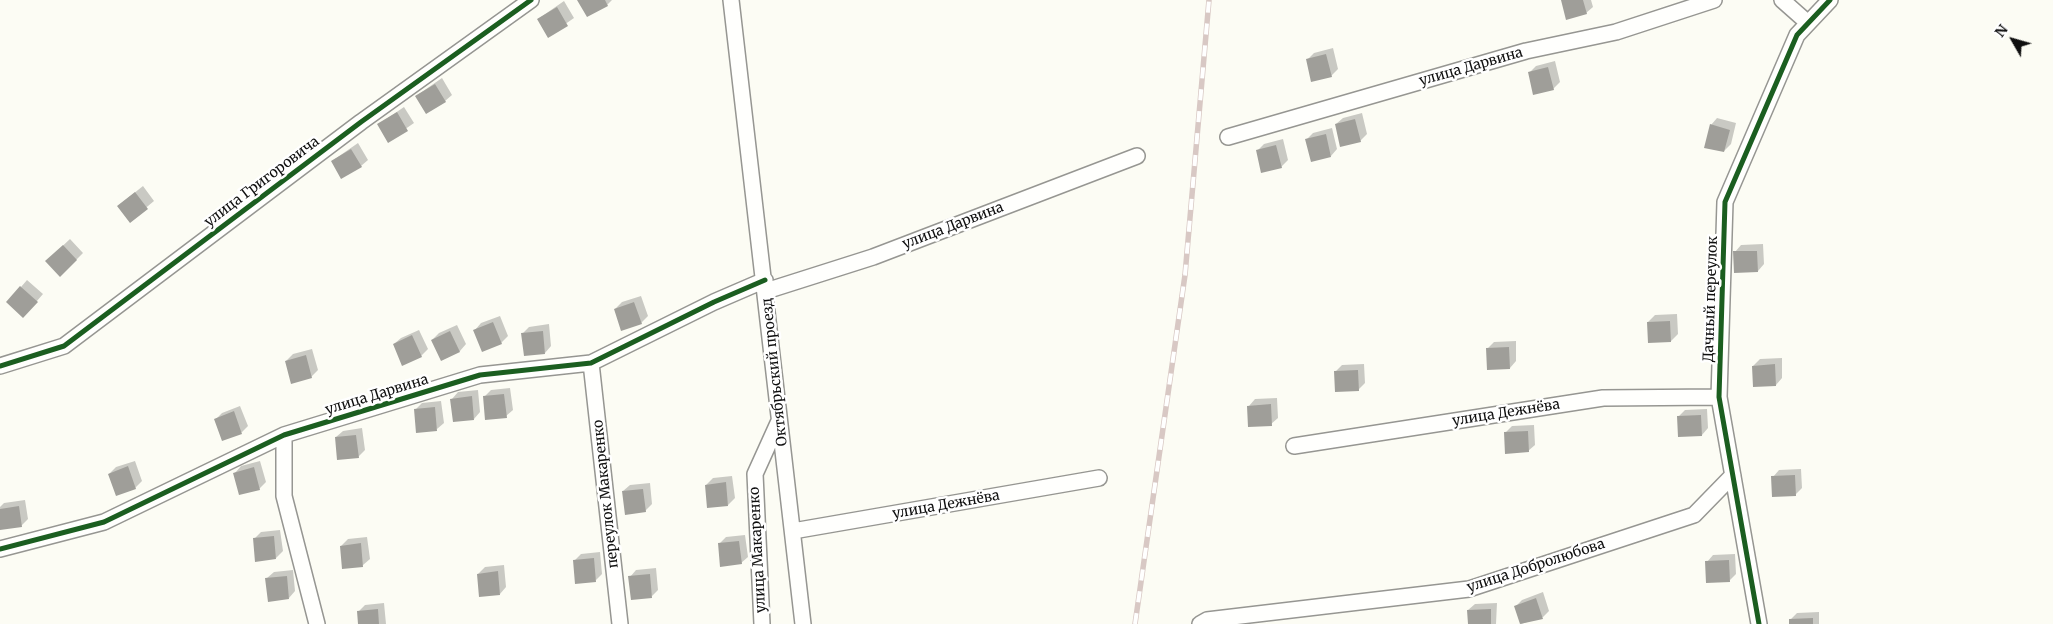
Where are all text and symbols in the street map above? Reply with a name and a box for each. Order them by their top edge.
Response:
north arrow [1988,15,2038,65]
text: N [1991,21,2012,41]
street label: улица Дарвина [1417,44,1525,90]
street label: улица Григоровича [201,133,323,231]
street label: улица Дарвина [900,199,1006,253]
street label: Дачный переулок [1700,236,1722,362]
street label: Октябрьский проезд [759,297,791,447]
street label: улица Дарвина [323,371,431,419]
street label: улица Дежнёва [1451,396,1561,430]
street label: переулок Макаренко [590,419,622,569]
street label: улица Макаренко [746,486,770,614]
street label: улица Дежнёва [891,487,1001,523]
street label: улица Добролюбова [1465,536,1607,596]

